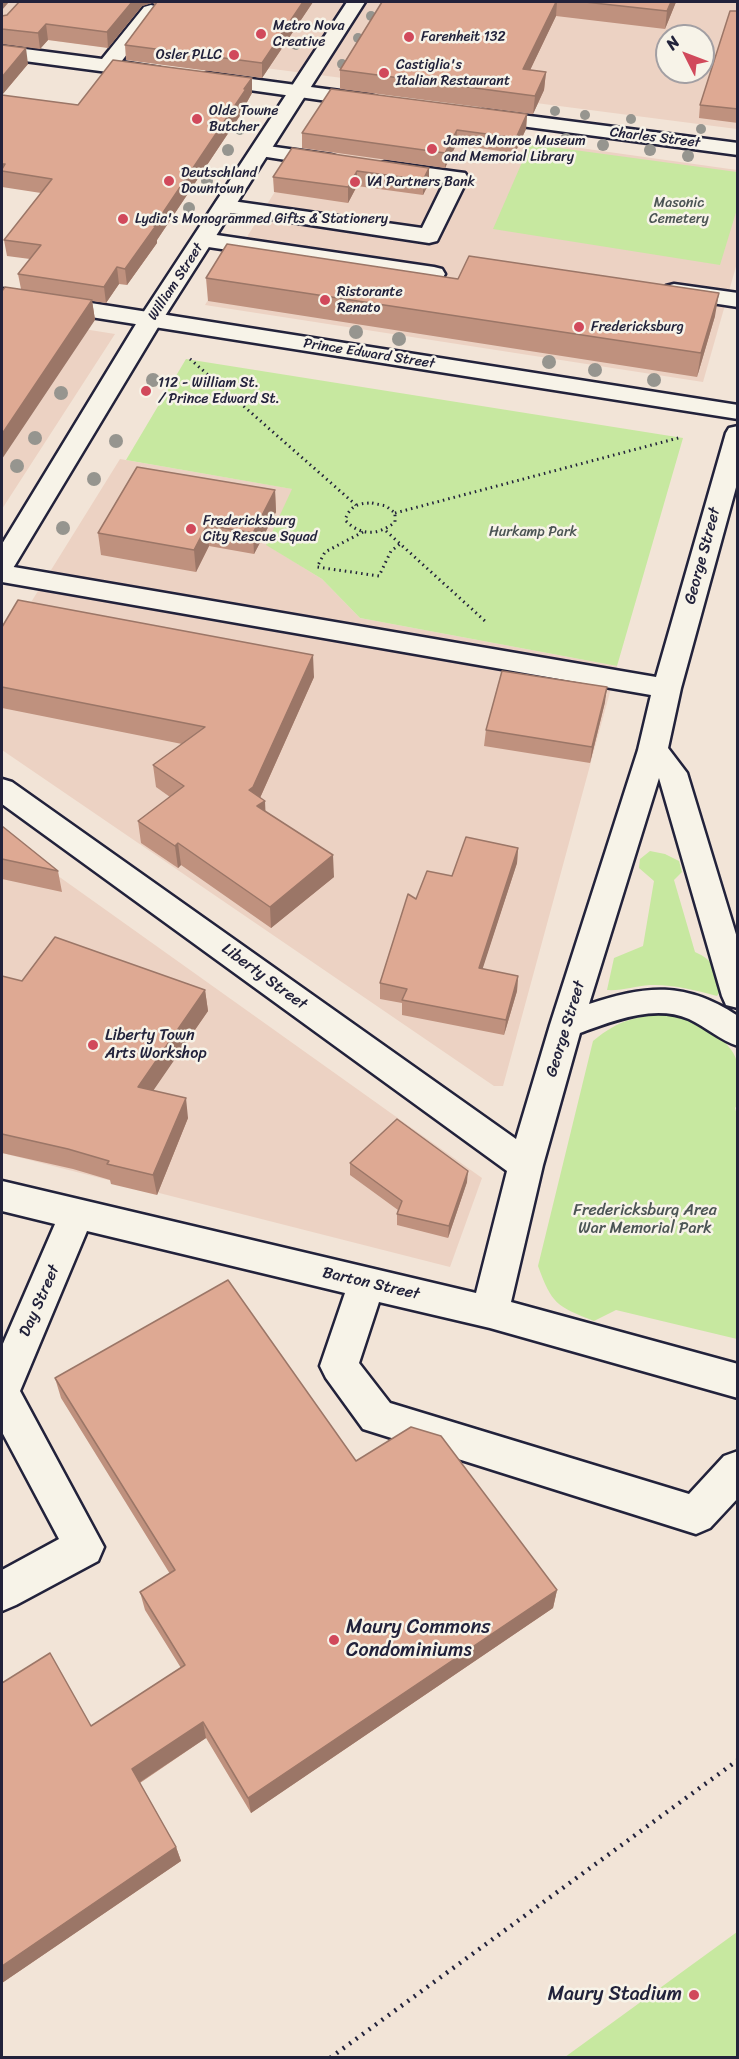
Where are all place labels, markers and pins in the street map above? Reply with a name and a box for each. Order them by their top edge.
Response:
place label: Metro Nova Creative [273,18,345,50]
marker: Metro Nova Creative [254,27,268,41]
place label: Farenheit 132 [421,29,506,45]
marker: Farenheit 132 [402,30,416,44]
place label: Osler PLLC [156,47,222,63]
marker: Osler PLLC [227,48,241,62]
place label: Castiglia's Italian Restaurant [396,57,510,90]
marker: Castiglia's Italian Restaurant [377,66,391,80]
place label: Olde Towne Butcher [209,103,278,136]
marker: Olde Towne Butcher [190,112,204,126]
place label: James Monroe Museum and Memorial Library [444,133,586,166]
marker: James Monroe Museum and Memorial Library [425,142,439,156]
place label: Deutschland Downtown [181,165,257,198]
marker: Deutschland Downtown [162,174,176,188]
place label: VA Partners Bank [367,174,475,190]
marker: VA Partners Bank [348,175,362,189]
place label: Lydia's Monogrammed Gifts & Stationery [135,211,388,227]
marker: Lydia's Monogrammed Gifts & Stationery [116,212,130,226]
place label: Ristorante Renato [337,284,403,316]
marker: Ristorante Renato [318,293,332,307]
place label: Fredericksburg [591,319,684,335]
marker: Fredericksburg [572,320,586,334]
place label: 112 - William St. / Prince Edward St. [158,375,280,408]
marker: 112 - William St. / Prince Edward St. [139,384,153,398]
place label: Fredericksburg City Rescue Squad [203,513,317,546]
marker: Fredericksburg City Rescue Squad [184,522,198,536]
place label: Liberty Town Arts Workshop [105,1026,207,1064]
marker: Liberty Town Arts Workshop [86,1038,100,1052]
place label: Maury Commons Condominiums [346,1616,490,1663]
marker: Maury Commons Condominiums [327,1633,341,1647]
place label: Maury Stadium [548,1983,682,2007]
marker: Maury Stadium [687,1988,701,2002]

